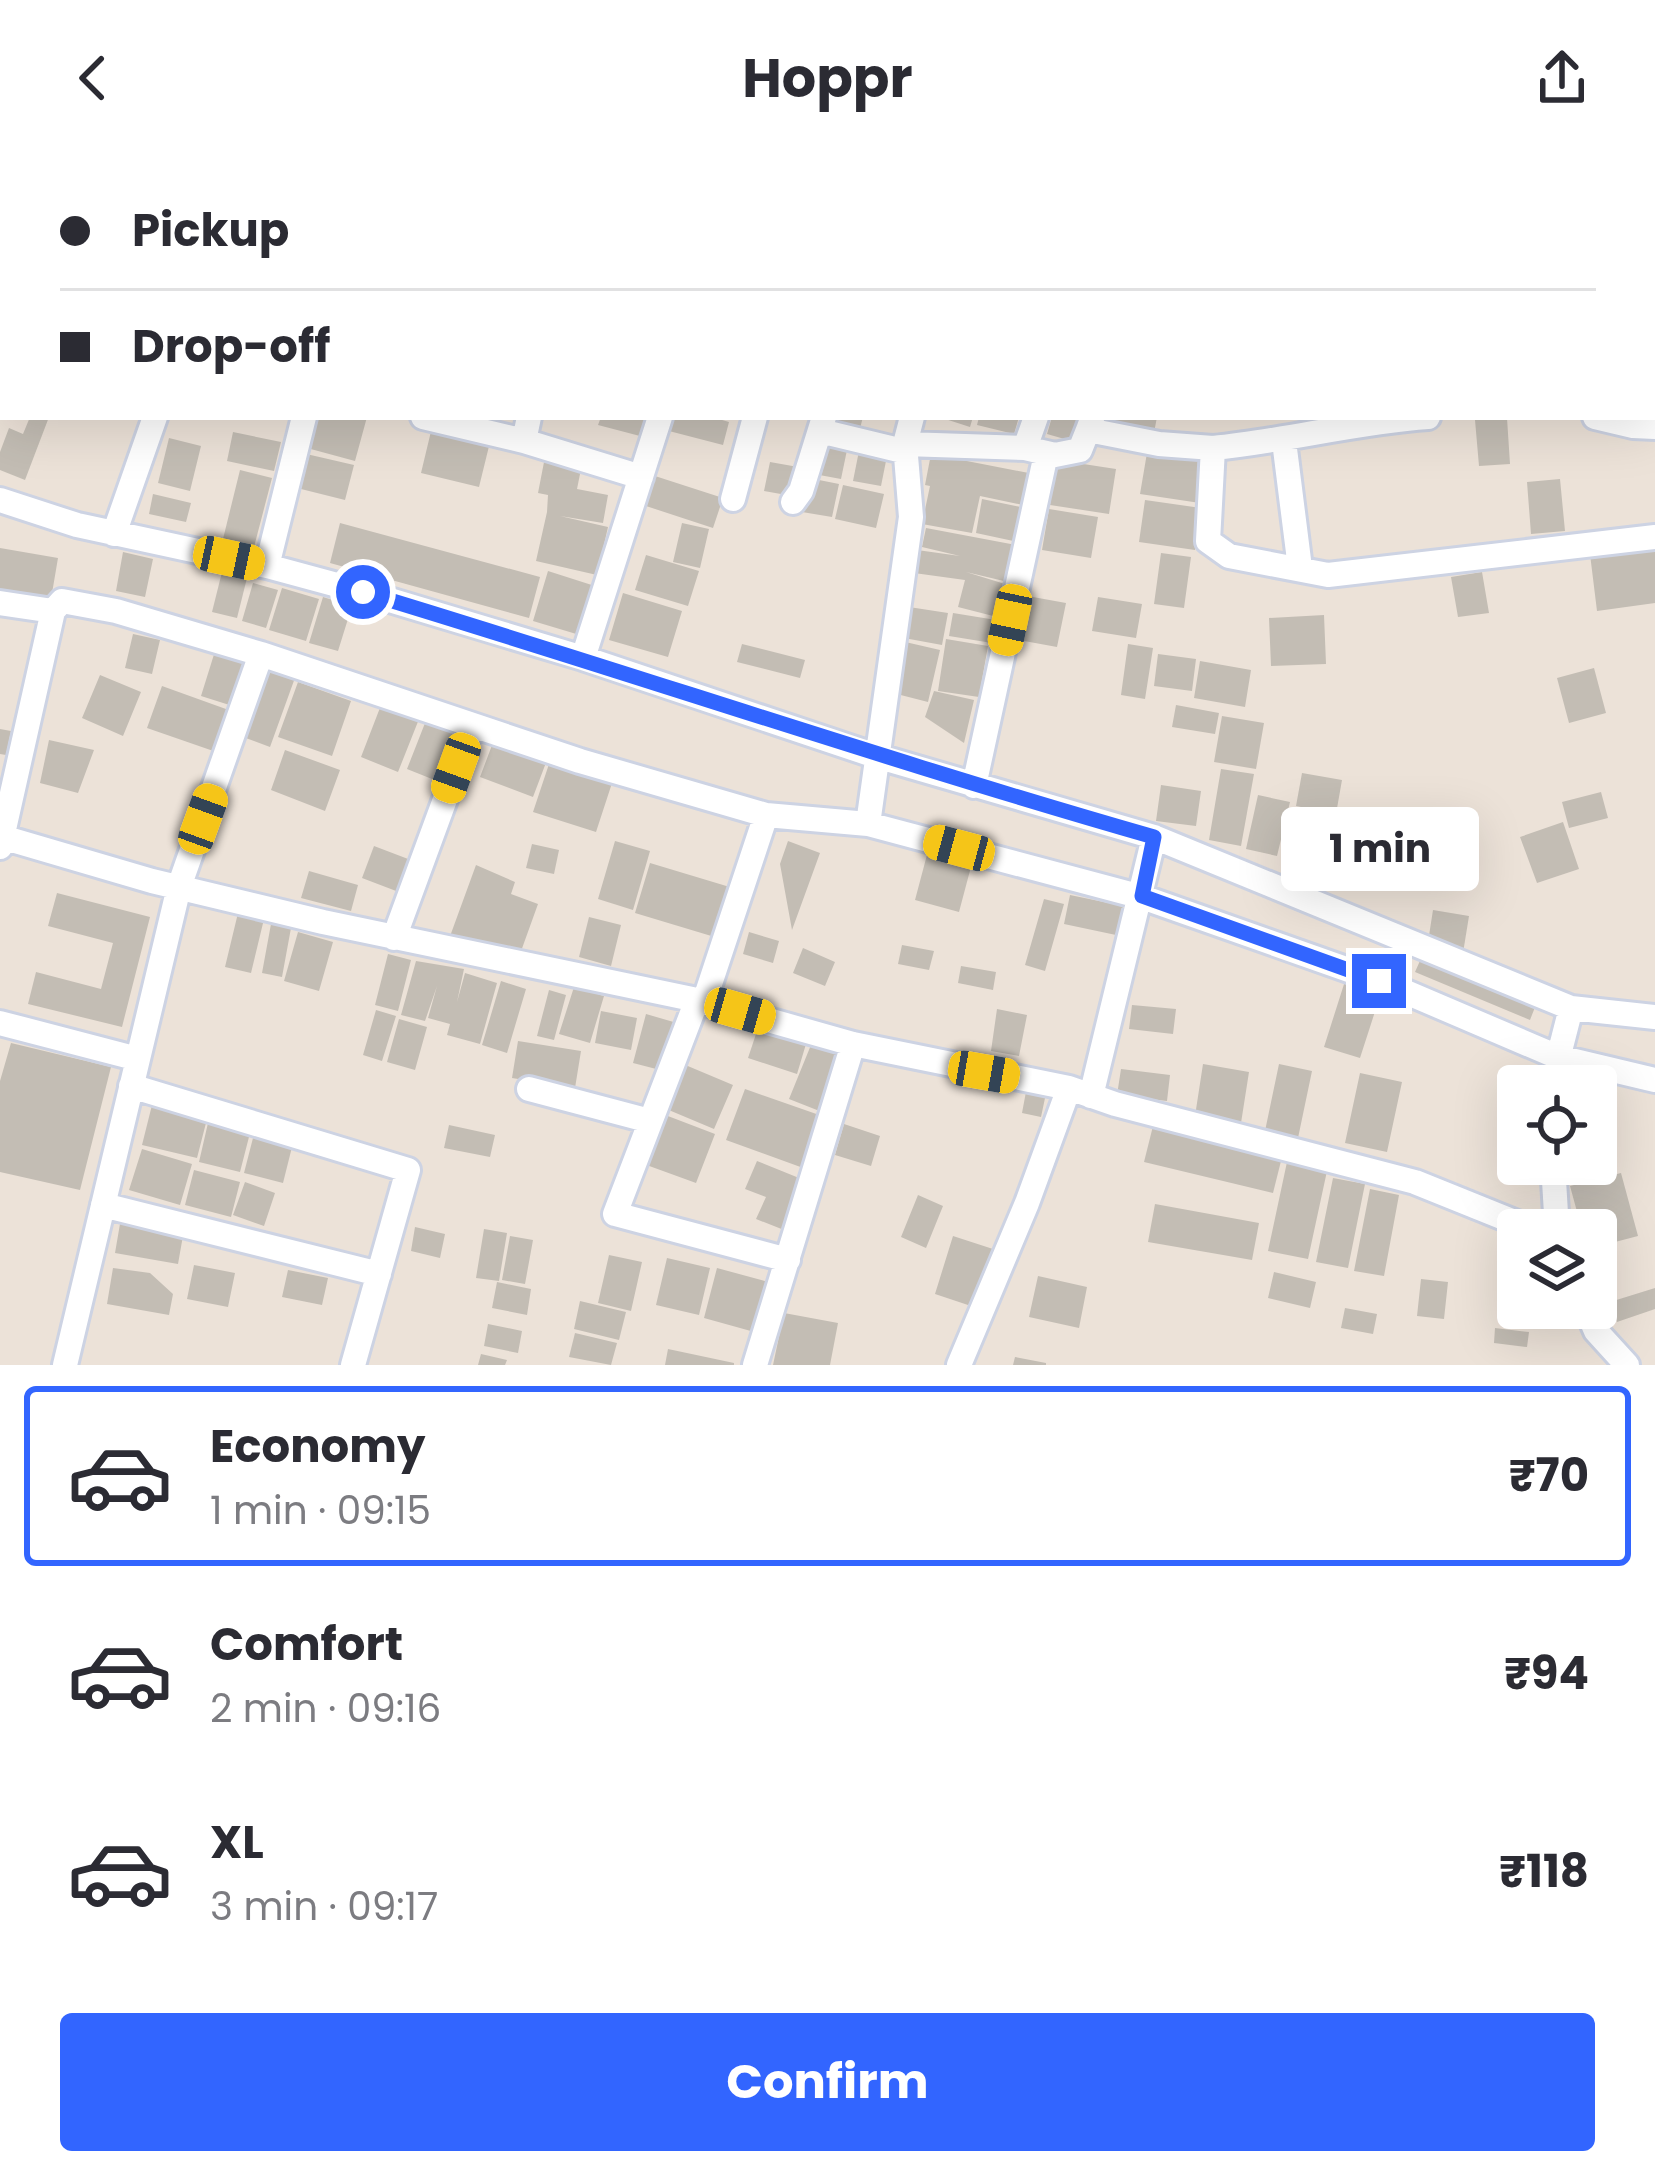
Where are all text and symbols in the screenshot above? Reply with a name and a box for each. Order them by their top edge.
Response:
text: Hoppr [742,40,913,116]
icon: back [60,45,126,111]
icon: share [1529,45,1595,111]
text: Pickup [132,199,289,262]
text: Drop-off [132,315,330,378]
car [190,533,268,583]
route start [336,565,390,619]
car [985,581,1035,659]
car [427,728,485,808]
car [174,779,232,859]
callout: 1 min [1280,807,1478,891]
car [920,821,998,875]
text: 1 min [1329,821,1431,876]
route end [1352,954,1406,1008]
car [700,984,780,1038]
car [945,1048,1023,1096]
map controls [1497,1065,1617,1329]
button: locate [1497,1065,1617,1185]
button: layers [1497,1209,1617,1329]
text: Economy [210,1415,425,1478]
icon: car [66,1422,174,1530]
text: ₹70 [1509,1444,1589,1507]
text: 1 min · 09:15 [210,1483,431,1538]
text: Comfort [210,1613,403,1676]
icon: car [66,1620,174,1728]
text: ₹94 [1504,1642,1589,1705]
text: 2 min · 09:16 [210,1681,441,1736]
text: XL [210,1811,264,1874]
icon: car [66,1818,174,1926]
text: ₹118 [1499,1840,1589,1903]
text: 3 min · 09:17 [210,1879,438,1934]
button: Confirm [60,2013,1595,2151]

